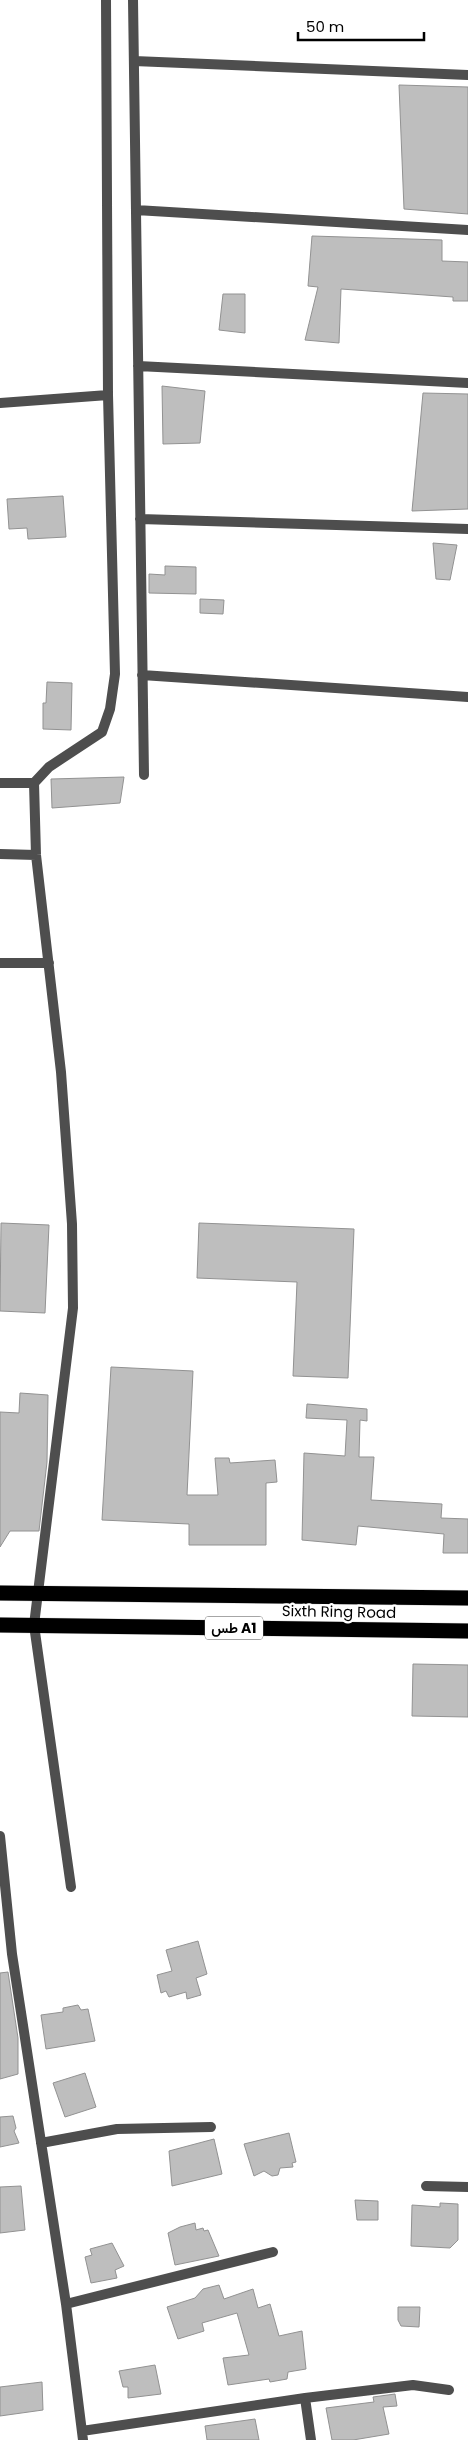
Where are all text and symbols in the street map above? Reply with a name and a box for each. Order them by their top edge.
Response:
scale bar [298,10,424,42]
text: 50 m [306,16,344,37]
street label: Sixth Ring Road [282,1600,396,1623]
road number: طس A1 [205,1616,263,1640]

